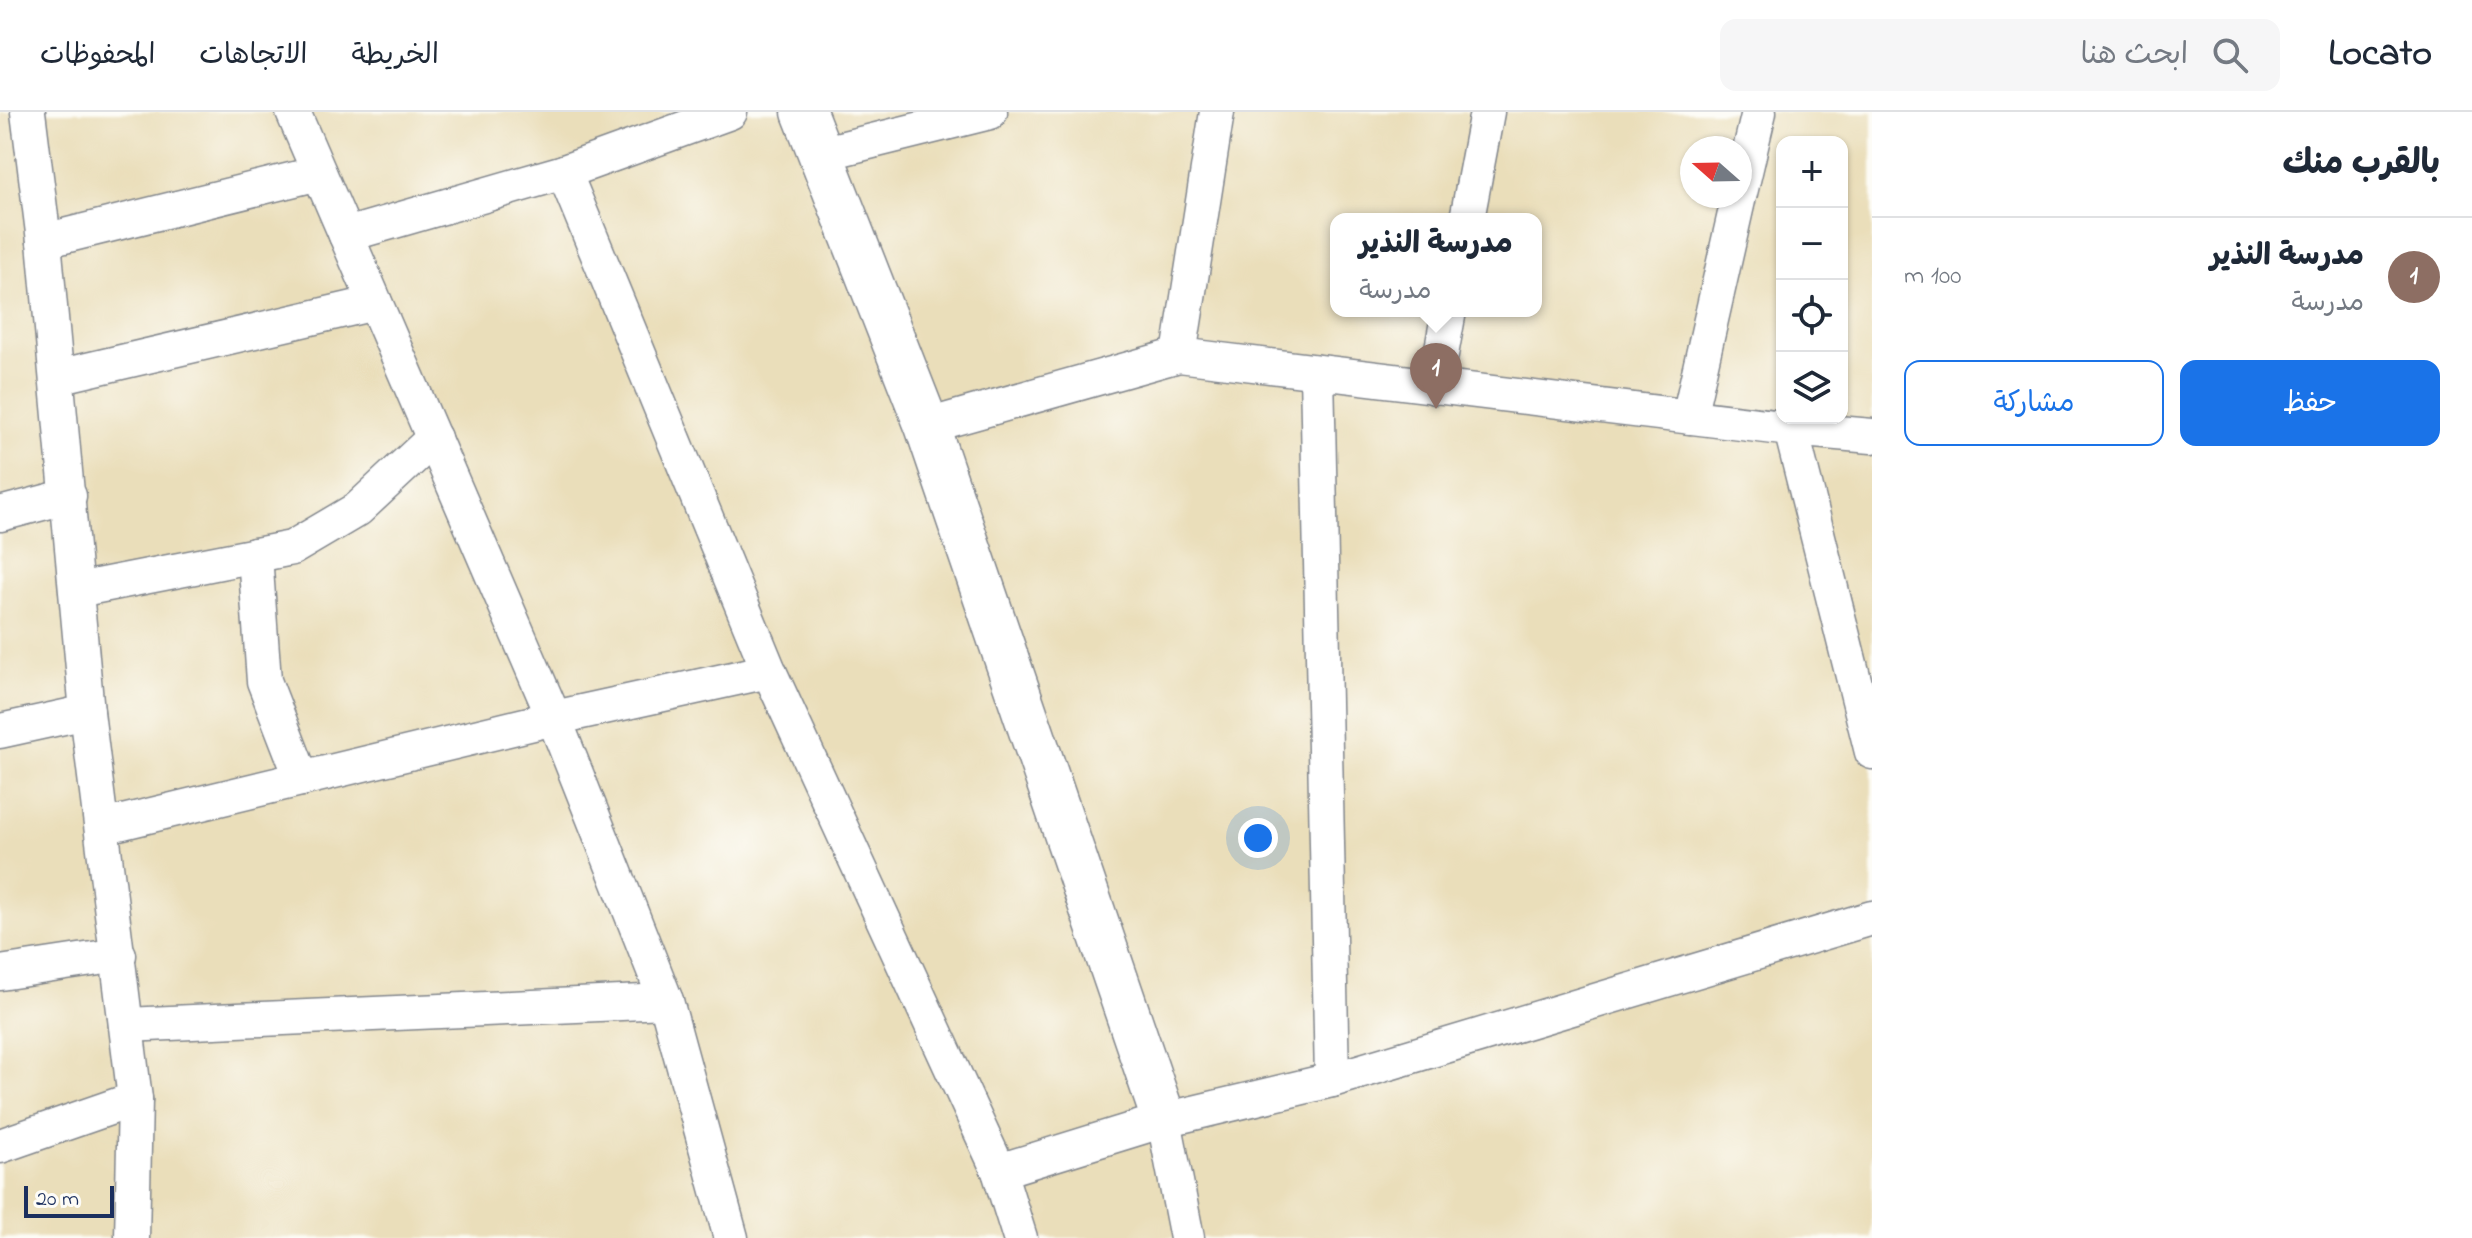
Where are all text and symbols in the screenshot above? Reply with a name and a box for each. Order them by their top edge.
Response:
search box [1720,19,2280,91]
text: Locato [2328,27,2432,83]
icon: search [2208,33,2252,77]
text: ابحث هنا [2080,34,2188,78]
text: المحفوظات [40,36,155,77]
text: الاتجاهات [199,36,307,77]
text: الخريطة [351,36,439,77]
north arrow [1680,136,1752,208]
map controls [1776,136,1848,424]
button: + [1776,136,1848,208]
text: بالقرب منك [2282,140,2440,190]
button: − [1776,208,1848,280]
popup [1330,213,1542,317]
text: مدرسة النذير [1359,223,1513,267]
text: مدرسة النذير [2210,235,2364,279]
text: 100 m [1904,258,1961,296]
text: 1 [2410,258,2418,296]
text: مدرسة [1359,273,1432,311]
button: locate [1776,280,1848,352]
text: مدرسة [2292,285,2364,323]
pin: 1 [1410,343,1462,409]
button: layers [1776,352,1848,424]
button: مشاركة [1904,360,2164,446]
button: حفظ [2180,360,2440,446]
your location [1238,818,1278,858]
scale bar [24,1182,114,1218]
text: 20 m [36,1184,79,1216]

